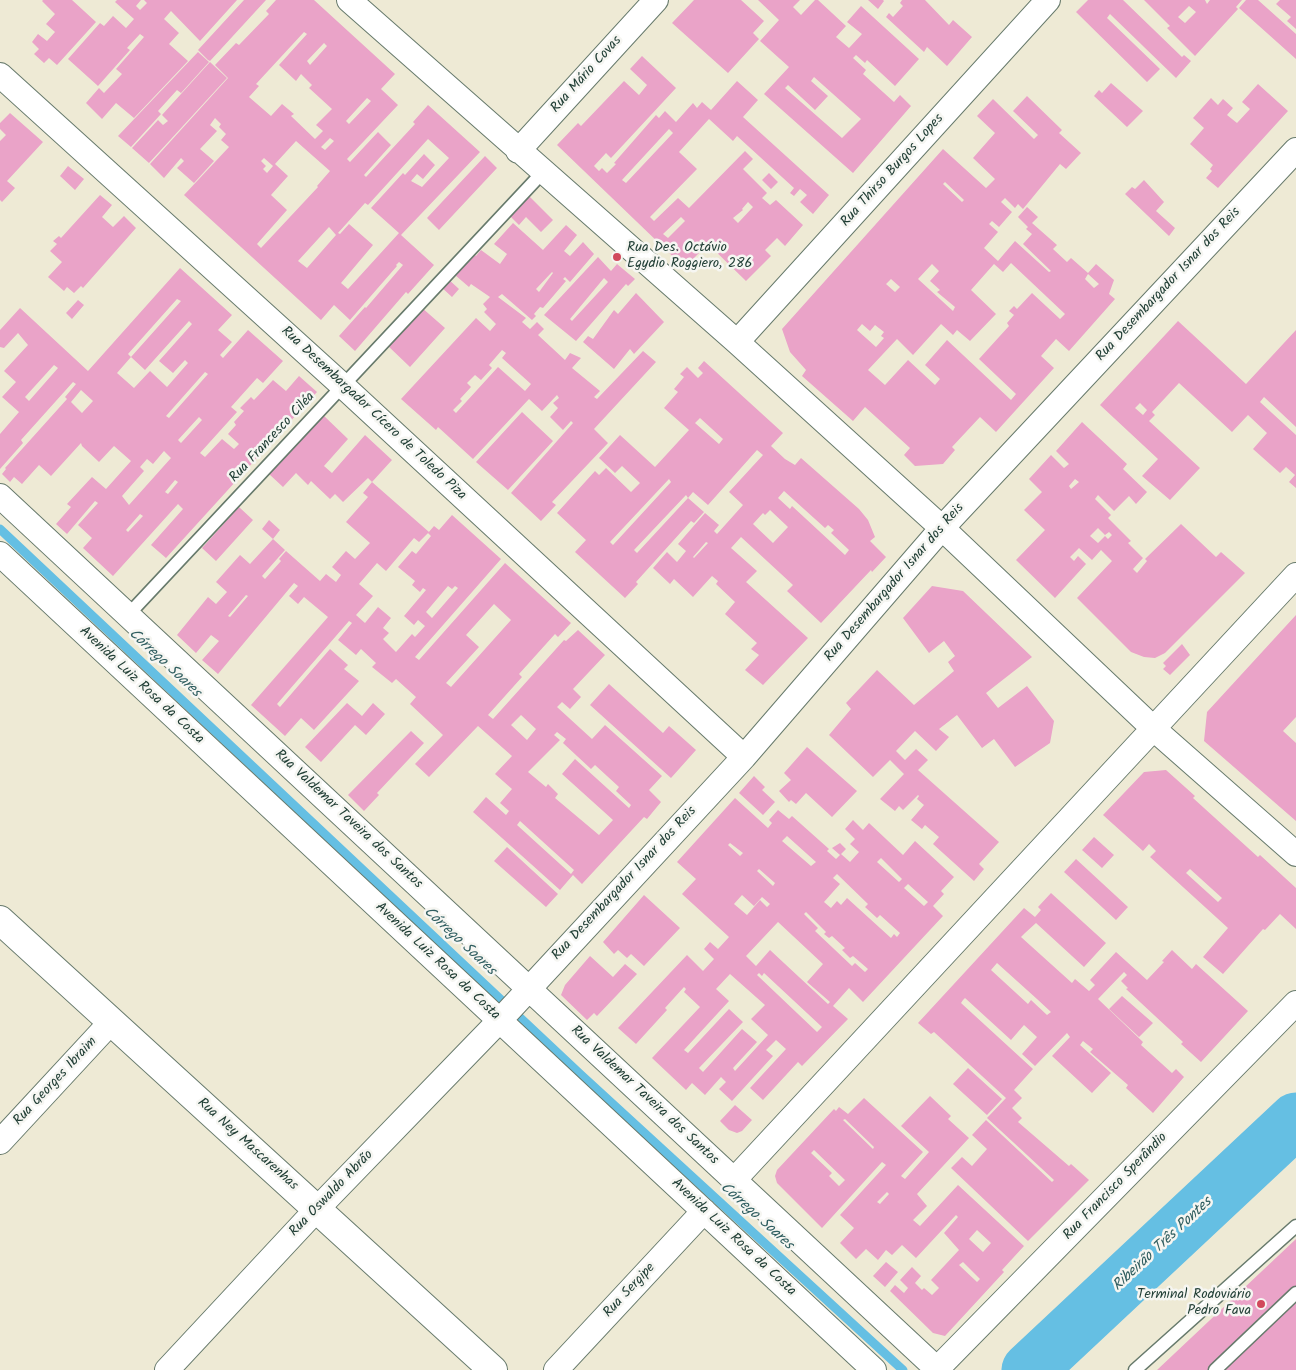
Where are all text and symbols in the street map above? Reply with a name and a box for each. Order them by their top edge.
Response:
street label: Rua Mário Covas [548,33,626,117]
street label: Rua Thirso Burgos Lopes [838,111,948,231]
street label: Rua Desembargador Isnar dos Reis [1093,205,1245,365]
place label: Rua Des. Octávio Egydio Roggiero, 286 [627,241,752,274]
marker: Rua Des. Octávio Egydio Roggiero, 286 [611,251,623,263]
street label: Rua Desembargador Cícero de Toledo Piza [277,324,469,504]
street label: Rua Francesco Ciléa [227,389,319,487]
street label: Rua Desembargador Isnar dos Reis [822,500,968,666]
street label: Avenida Luiz Rosa da Costa [75,624,207,748]
water label: Córrego Soares [124,626,204,702]
street label: Rua Valdemar Taveira dos Santos [270,747,426,893]
street label: Rua Desembargador Isnar dos Reis [549,804,701,964]
street label: Avenida Luiz Rosa da Costa [371,900,503,1024]
water label: Córrego Soares [419,904,499,980]
street label: Rua Valdemar Taveira dos Santos [566,1023,722,1169]
street label: Rua Georges Ibraim [11,1034,101,1130]
street label: Rua Ney Mascarenhas [193,1095,301,1195]
street label: Rua Francisco Sperândio [1060,1130,1172,1244]
street label: Rua Oswaldo Abrão [287,1147,377,1241]
street label: Avenida Luiz Rosa da Costa [667,1176,799,1300]
water label: Córrego Soares [716,1179,796,1255]
water label: Ribeirão Três Pontes [1110,1194,1216,1296]
street label: Rua Sergipe [601,1260,659,1322]
place label: Terminal Rodoviário Pedro Fava [1137,1288,1251,1320]
marker: Terminal Rodoviário Pedro Fava [1255,1298,1267,1310]

